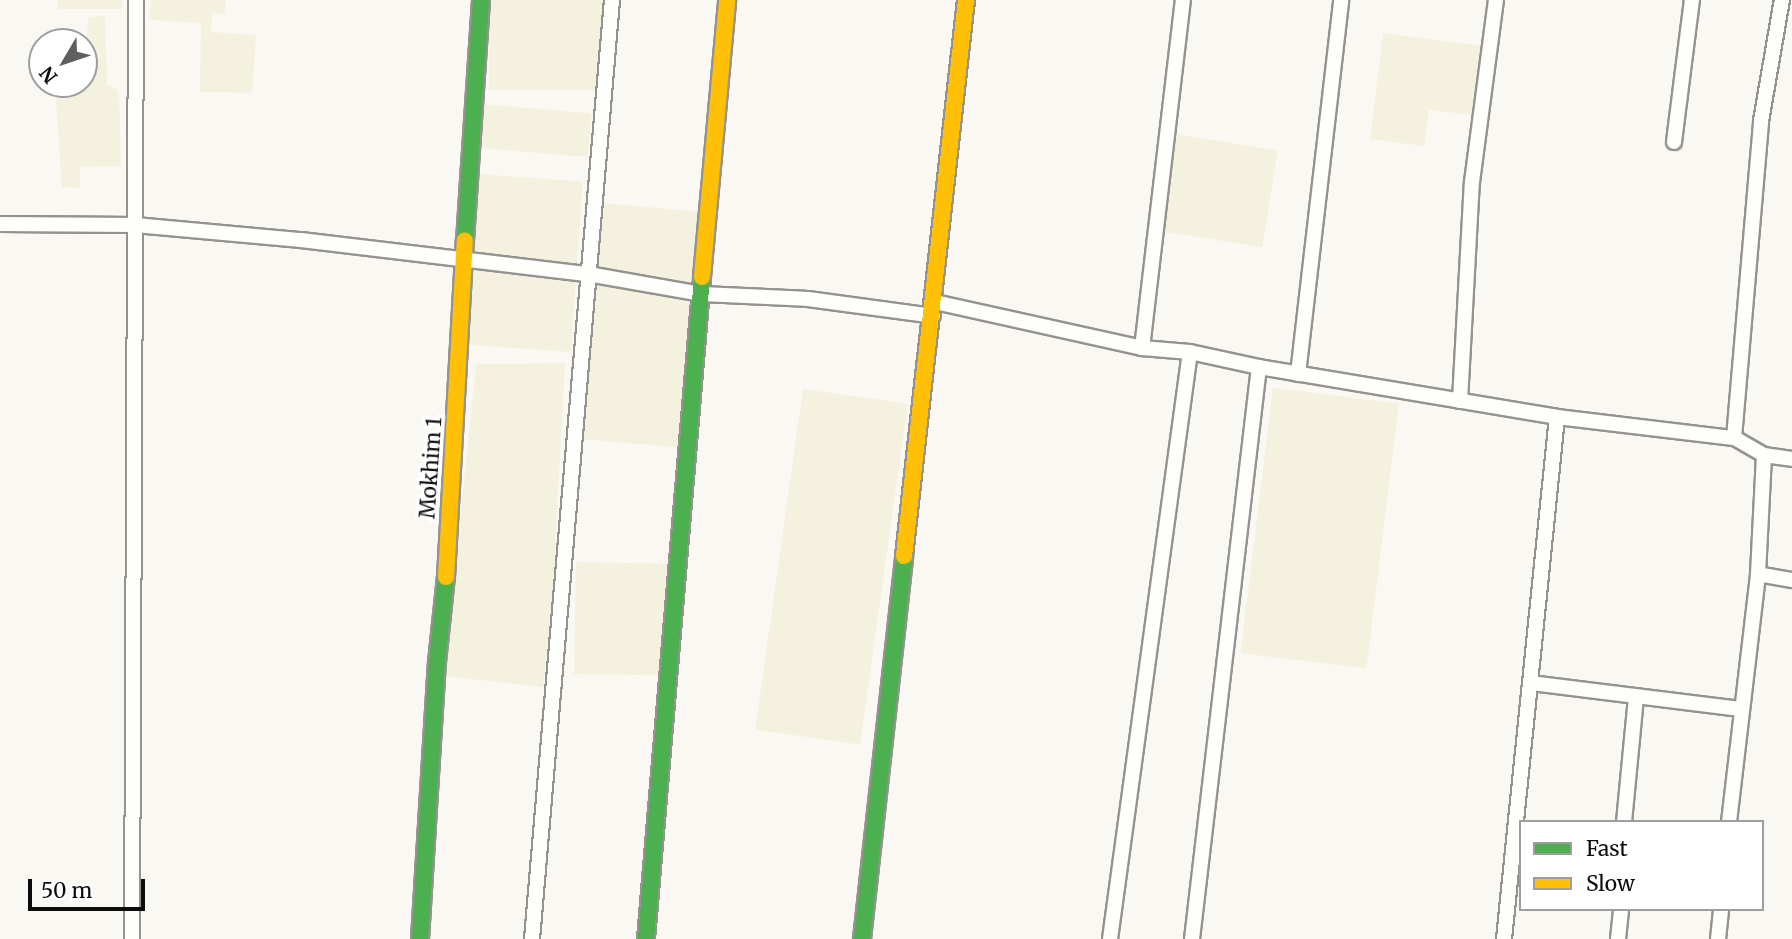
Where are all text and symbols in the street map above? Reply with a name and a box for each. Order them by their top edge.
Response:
north arrow [28,28,98,98]
text: N [34,62,62,88]
street label: Mokhim 1 [415,416,447,520]
legend [1519,820,1764,911]
text: Fast [1586,835,1628,862]
scale bar [32,866,149,910]
text: Slow [1586,870,1635,897]
text: 50 m [41,877,92,904]

